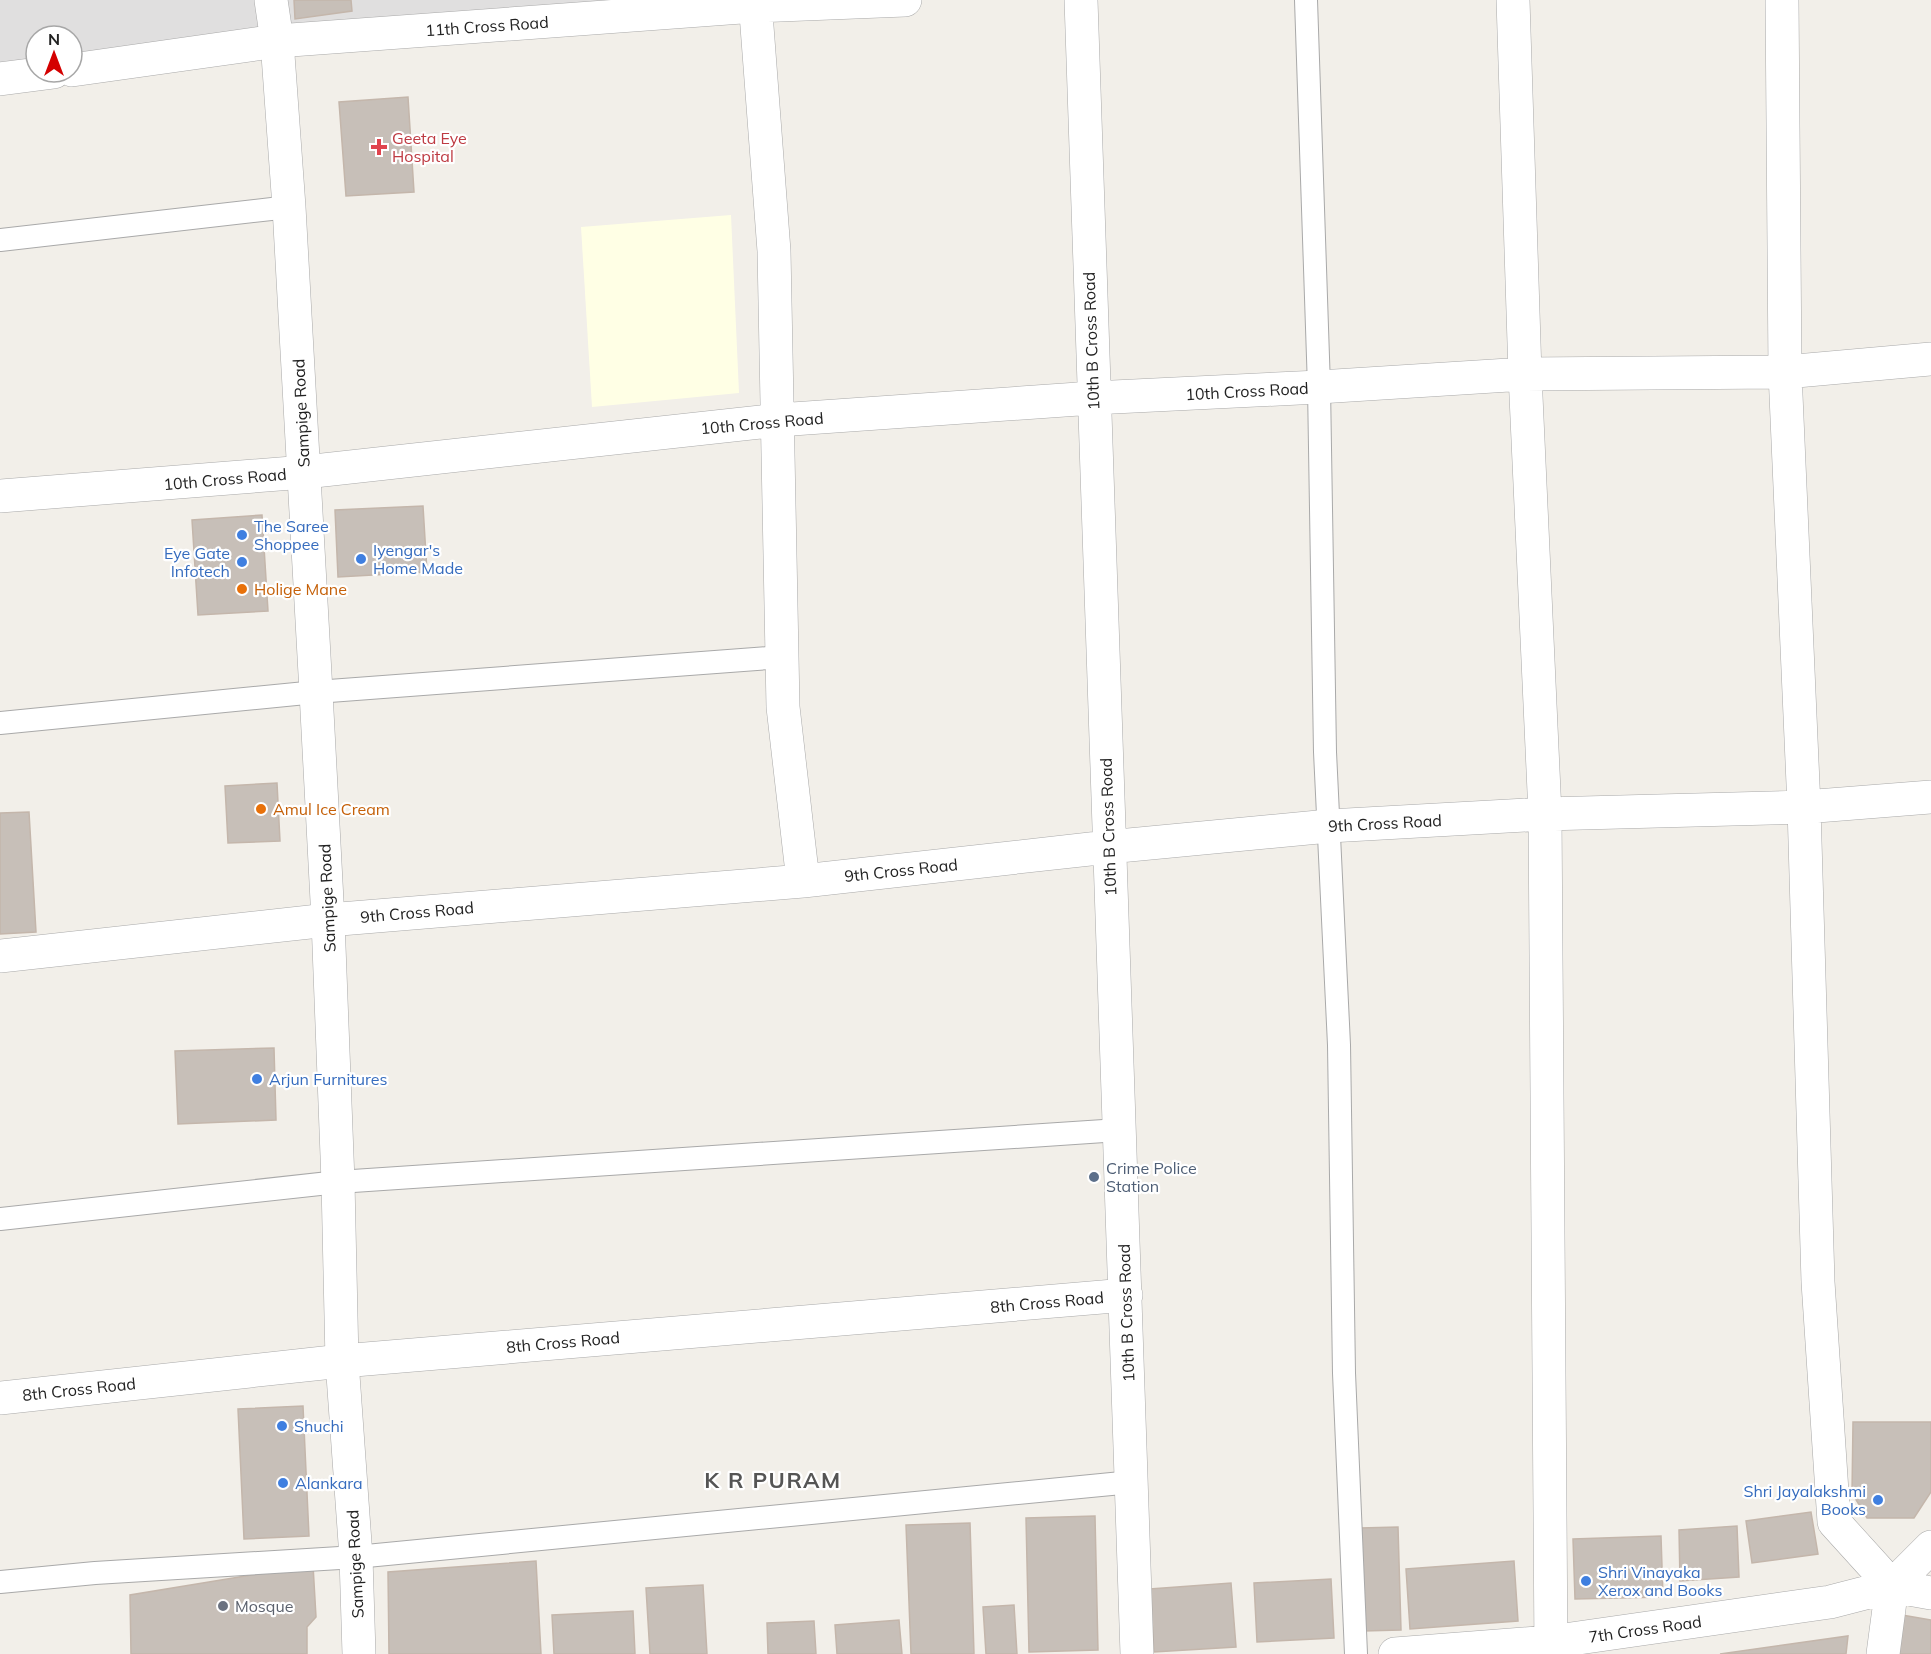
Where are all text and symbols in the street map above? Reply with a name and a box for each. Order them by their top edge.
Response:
street label: 11th Cross Road [425,12,549,40]
north arrow [24,24,84,84]
text: N [48,29,60,49]
place label: Geeta Eye Hospital [392,128,467,166]
marker: Geeta Eye Hospital [370,138,388,156]
street label: 10th B Cross Road [1079,271,1103,411]
street label: Sampige Road [288,358,314,468]
street label: 10th Cross Road [1185,378,1309,404]
street label: 10th Cross Road [700,408,824,438]
street label: 10th Cross Road [163,464,287,494]
place label: The Saree Shoppee [254,516,329,554]
marker: The Saree Shoppee [235,528,249,542]
place label: Iyengar's Home Made [373,540,463,578]
place label: Eye Gate Infotech [164,543,230,581]
marker: Iyengar's Home Made [354,552,368,566]
marker: Eye Gate Infotech [235,555,249,569]
place label: Holige Mane [254,579,347,599]
marker: Holige Mane [235,582,249,596]
street label: 10th B Cross Road [1096,757,1120,897]
place label: Amul Ice Cream [273,799,390,819]
marker: Amul Ice Cream [254,802,268,816]
street label: 9th Cross Road [1328,810,1442,836]
street label: Sampige Road [314,843,340,953]
street label: 9th Cross Road [843,854,959,886]
street label: 9th Cross Road [359,897,475,927]
place label: Arjun Furnitures [269,1069,387,1089]
marker: Arjun Furnitures [250,1072,264,1086]
place label: Crime Police Station [1106,1158,1197,1196]
marker: Crime Police Station [1087,1170,1101,1184]
street label: 10th B Cross Road [1114,1243,1138,1383]
street label: 8th Cross Road [989,1287,1105,1317]
street label: 8th Cross Road [505,1327,621,1357]
street label: 8th Cross Road [21,1373,137,1405]
place label: Shuchi [294,1416,344,1436]
marker: Shuchi [275,1419,289,1433]
district label: K R PURAM [704,1466,842,1494]
place label: Alankara [295,1473,363,1493]
marker: Alankara [276,1476,290,1490]
place label: Shri Jayalakshmi Books [1743,1481,1866,1519]
marker: Shri Jayalakshmi Books [1871,1493,1885,1507]
street label: Sampige Road [342,1509,368,1619]
place label: Shri Vinayaka Xerox and Books [1598,1562,1722,1600]
marker: Shri Vinayaka Xerox and Books [1579,1574,1593,1588]
place label: Mosque [235,1596,293,1616]
marker: Mosque [216,1599,230,1613]
street label: 7th Cross Road [1587,1611,1703,1647]

